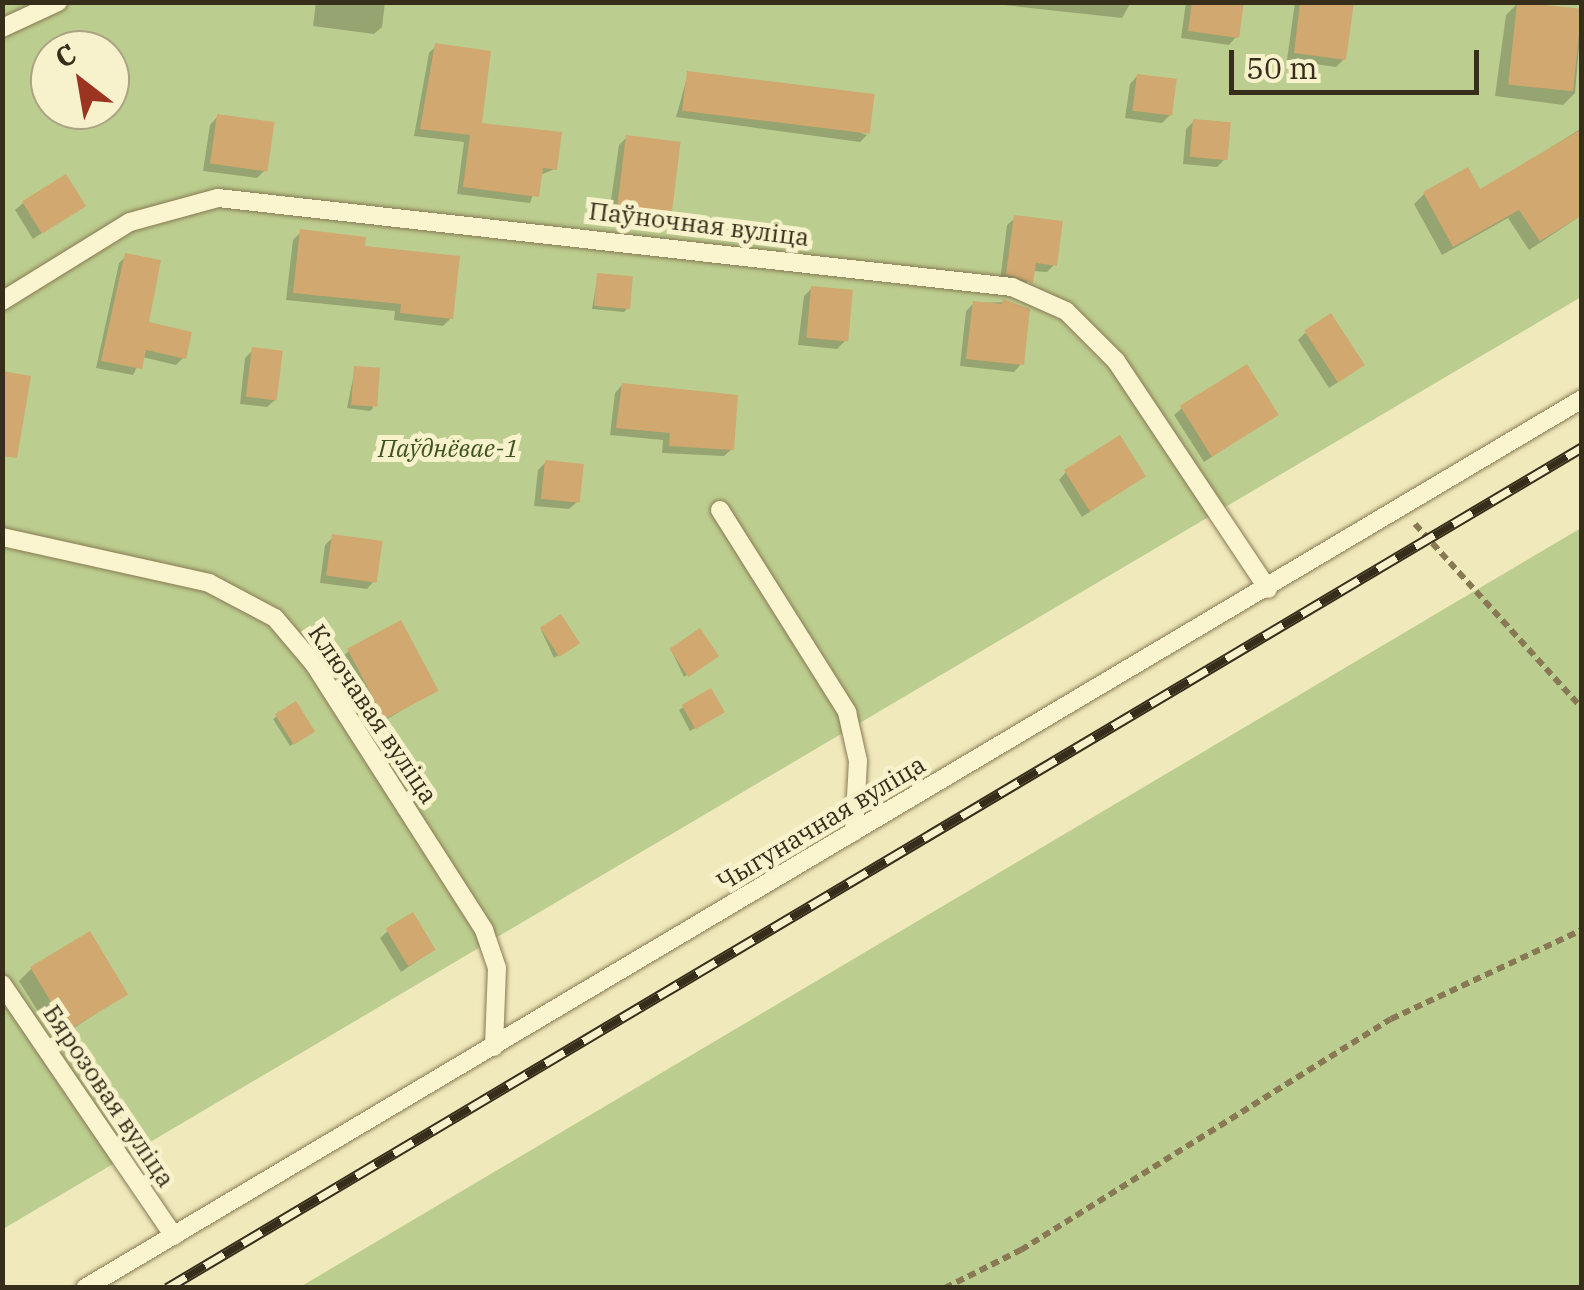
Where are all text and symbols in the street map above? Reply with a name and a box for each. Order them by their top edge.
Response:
north arrow [30,30,130,130]
scale bar [1234,30,1484,92]
text: С [48,35,83,76]
text: 50 m [1246,48,1318,87]
street label: Паўночная вуліца [587,196,811,252]
park label: Паўднёвае-1 [378,433,518,463]
street label: Ключавая вуліца [302,619,444,809]
street label: Чыгуначная вуліца [711,749,931,897]
street label: Бярозовая вуліца [37,999,181,1193]

